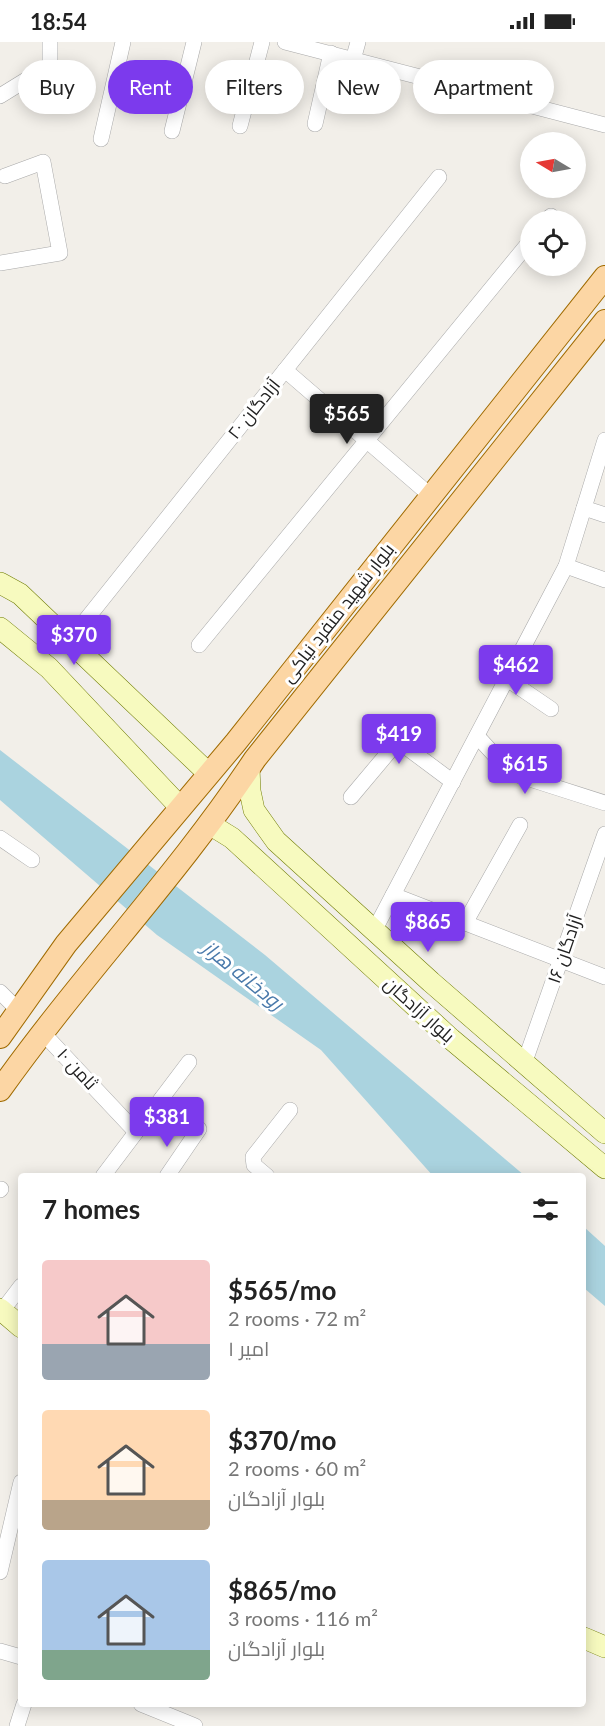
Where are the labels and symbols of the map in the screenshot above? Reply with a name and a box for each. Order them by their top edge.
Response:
north arrow [520,132,586,198]
street label: آزادگان ۲۰ [222,374,285,444]
pin: $565 [311,394,383,445]
street label: بلوار شهید منفرد نیاکی [276,538,399,687]
pin: $370 [38,615,110,666]
pin: $462 [480,645,552,696]
pin: $419 [363,714,435,765]
pin: $615 [489,744,561,795]
pin: $865 [392,902,464,953]
street label: آزادگان ۱۶ [542,911,587,986]
water label: رودخانه هراز [195,932,290,1016]
street label: بلوار آزادگان [379,972,460,1047]
street label: ثامن ۱۰ [52,1043,103,1095]
pin: $381 [131,1097,203,1148]

